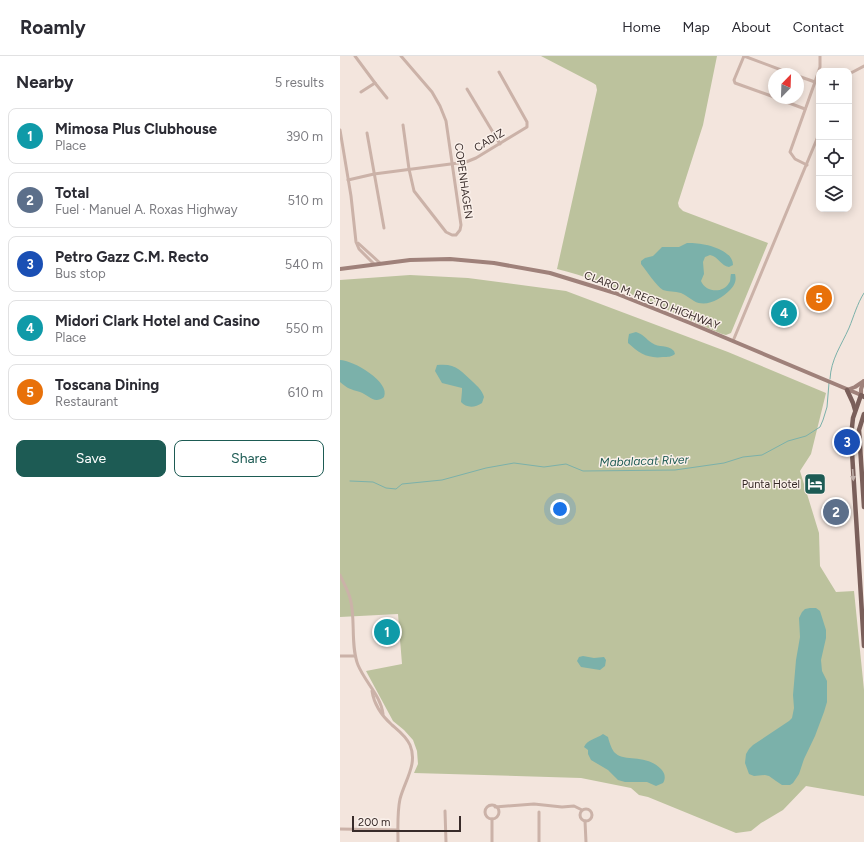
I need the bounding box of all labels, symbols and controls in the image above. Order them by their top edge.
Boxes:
text: Roamly [20,16,86,39]
text: Home [622,19,661,36]
text: Map [683,19,710,36]
text: About [732,19,771,36]
text: Contact [793,19,844,36]
north arrow [768,68,804,104]
map controls [816,68,852,212]
button: + [816,68,852,104]
text: Nearby [16,72,74,92]
text: 5 results [275,75,324,90]
button: − [816,104,852,140]
text: Mimosa Plus Clubhouse [55,120,217,138]
street label: CADIZ [472,126,507,154]
text: 1 [27,129,33,144]
text: 390 m [286,129,323,144]
text: Place [55,138,86,153]
button: locate [816,140,852,176]
street label: COPENHAGEN [452,142,475,220]
button: layers [816,176,852,212]
text: Total [55,184,89,202]
text: 2 [26,193,34,208]
text: 510 m [288,193,323,208]
text: Fuel · Manuel A. Roxas Highway [55,202,238,217]
text: Petro Gazz C.M. Recto [55,248,209,266]
text: 3 [26,257,34,272]
text: 540 m [285,257,323,272]
text: Bus stop [55,266,106,281]
street label: CLARO M. RECTO HIGHWAY [582,269,722,333]
pin: 5 [806,283,832,313]
pin: 4 [771,298,797,328]
text: Midori Clark Hotel and Casino [55,312,260,330]
text: 4 [26,321,34,336]
text: 550 m [285,321,323,336]
text: Place [55,330,86,345]
text: Toscana Dining [55,376,159,394]
text: 5 [26,385,34,400]
text: 610 m [288,385,323,400]
text: Restaurant [55,394,118,409]
pin: 3 [834,427,860,457]
button: Save [16,440,166,477]
button: Share [174,440,324,477]
water label: Mabalacat River [599,452,690,470]
one-way arrow [850,469,857,481]
hotel icon: Punta Hotel [802,471,828,497]
place label: Punta Hotel [742,478,800,491]
pin: 2 [823,497,849,527]
your location [550,499,570,519]
pin: 1 [374,617,400,647]
scale bar [352,814,461,833]
text: 200 m [358,816,390,829]

